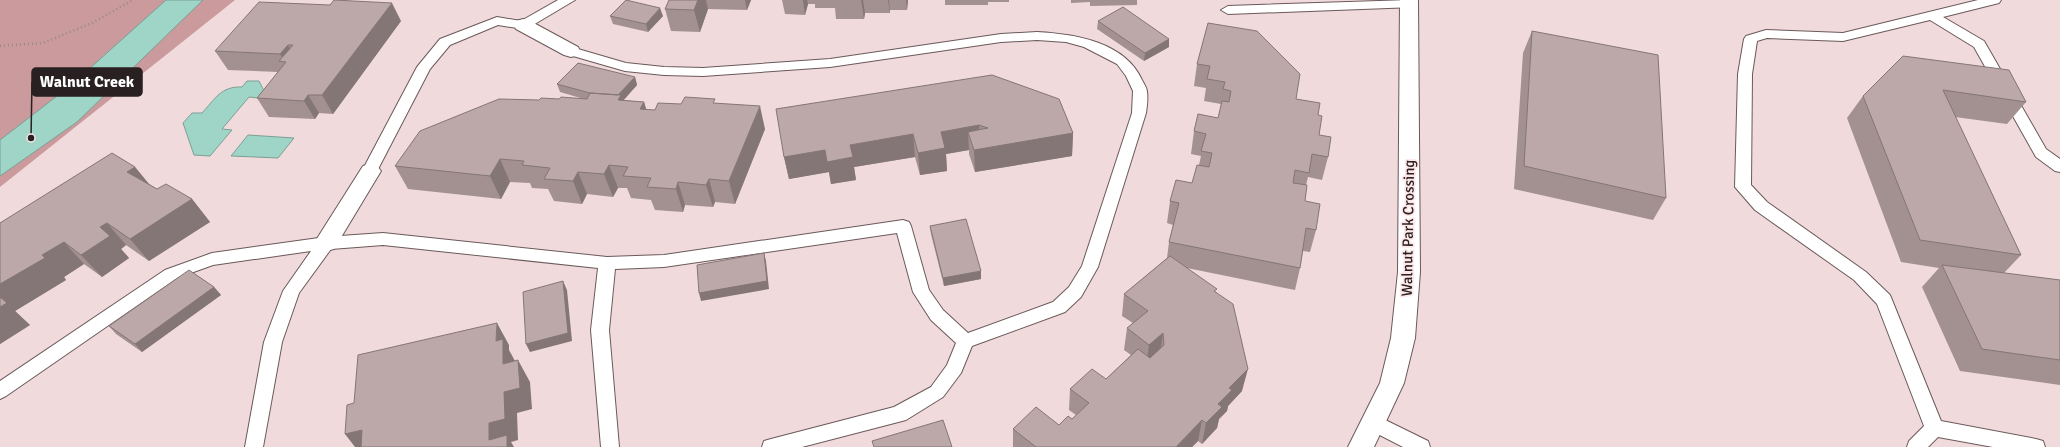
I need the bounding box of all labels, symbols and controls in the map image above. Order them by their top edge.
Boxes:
callout: Walnut Creek [32,68,142,96]
text: Walnut Creek [40,72,135,92]
street label: Walnut Park Crossing [1398,159,1418,297]

